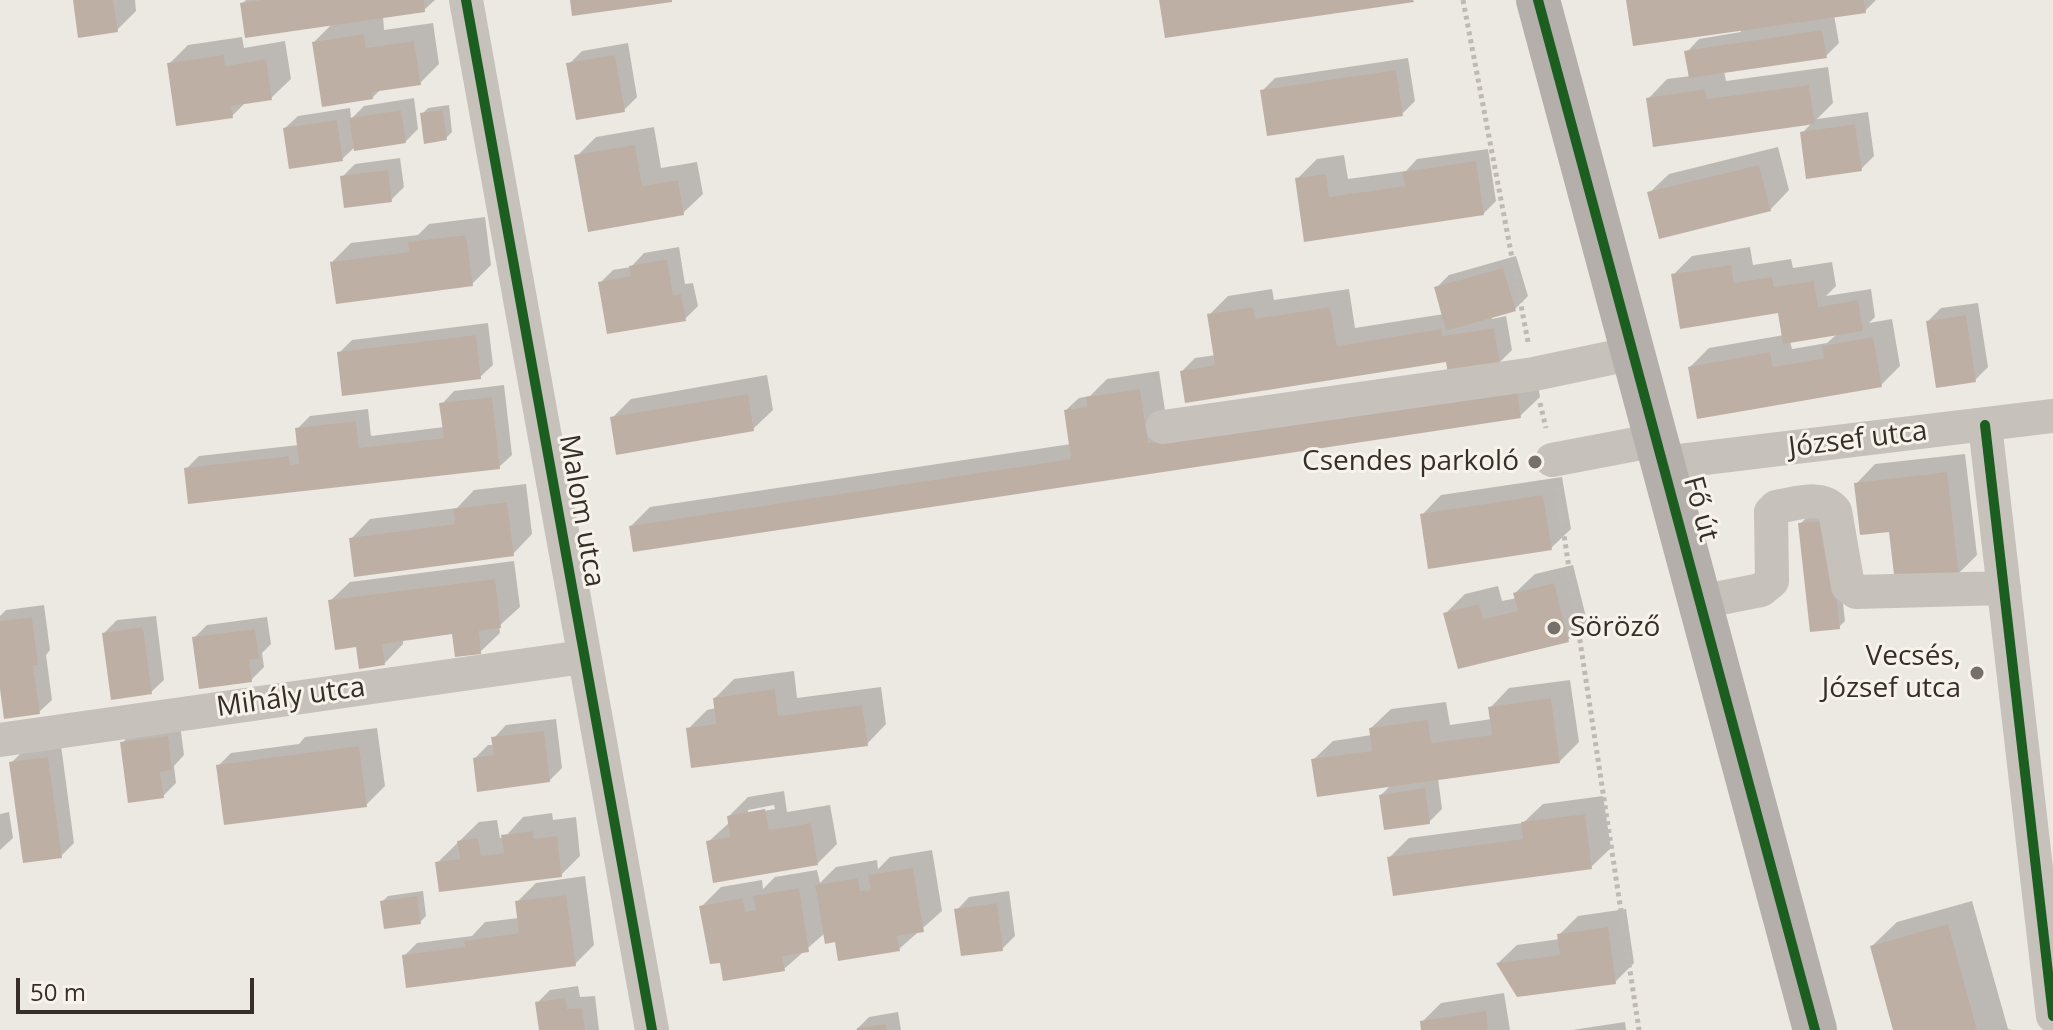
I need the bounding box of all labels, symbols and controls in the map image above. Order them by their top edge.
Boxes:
street label: József utca [1787,415,1929,465]
street label: Malom utca [551,432,611,590]
place label: Csendes parkoló [1302,445,1519,479]
marker: Csendes parkoló [1526,453,1544,471]
street label: Fő út [1675,473,1725,545]
place label: Söröző [1570,611,1660,645]
marker: Söröző [1545,619,1563,637]
place label: Vecsés, József utca [1822,640,1961,706]
marker: Vecsés, József utca [1968,664,1986,682]
street label: Mihály utca [215,671,367,725]
scale bar [20,962,258,1012]
text: 50 m [30,975,86,1008]

